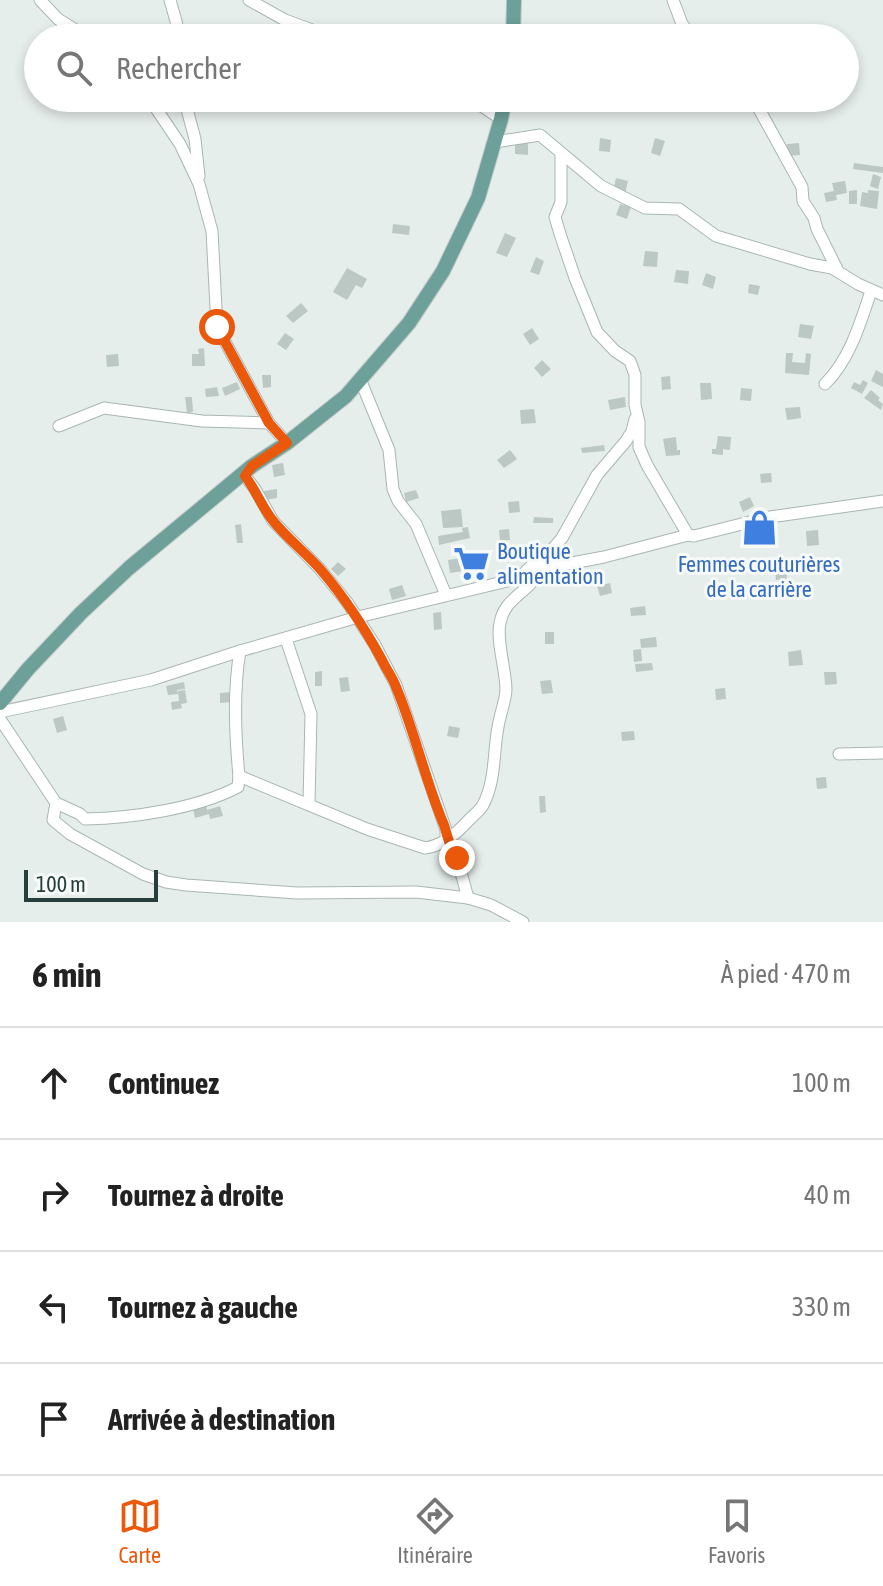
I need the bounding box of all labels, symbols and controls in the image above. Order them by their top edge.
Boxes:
search box [24,24,859,112]
icon: search [52,46,96,90]
text: Rechercher [116,51,241,85]
route start [199,309,235,345]
shop icon: Femmes couturières de la carrière [740,509,778,547]
place label: Boutique alimentation [497,538,604,589]
supermarket icon: Boutique alimentation [452,545,490,583]
place label: Femmes couturières de la carrière [678,551,841,602]
route end [439,840,475,876]
scale bar [24,866,158,902]
text: 100 m [36,871,86,897]
text: 6 min [32,955,101,994]
text: À pied · 470 m [721,959,851,989]
icon: ahead [32,1061,76,1105]
text: Continuez [108,1066,219,1100]
text: 100 m [792,1068,851,1098]
icon: right [32,1173,76,1217]
text: Tournez à droite [108,1178,284,1212]
text: 40 m [804,1180,851,1210]
icon: left [32,1285,76,1329]
text: Tournez à gauche [108,1290,298,1324]
text: 330 m [792,1292,851,1322]
icon: arrive [32,1397,76,1441]
text: Arrivée à destination [108,1402,335,1436]
tab: Carte [118,1494,162,1568]
tab: Itinéraire [397,1494,473,1568]
tab: Favoris [708,1494,765,1568]

